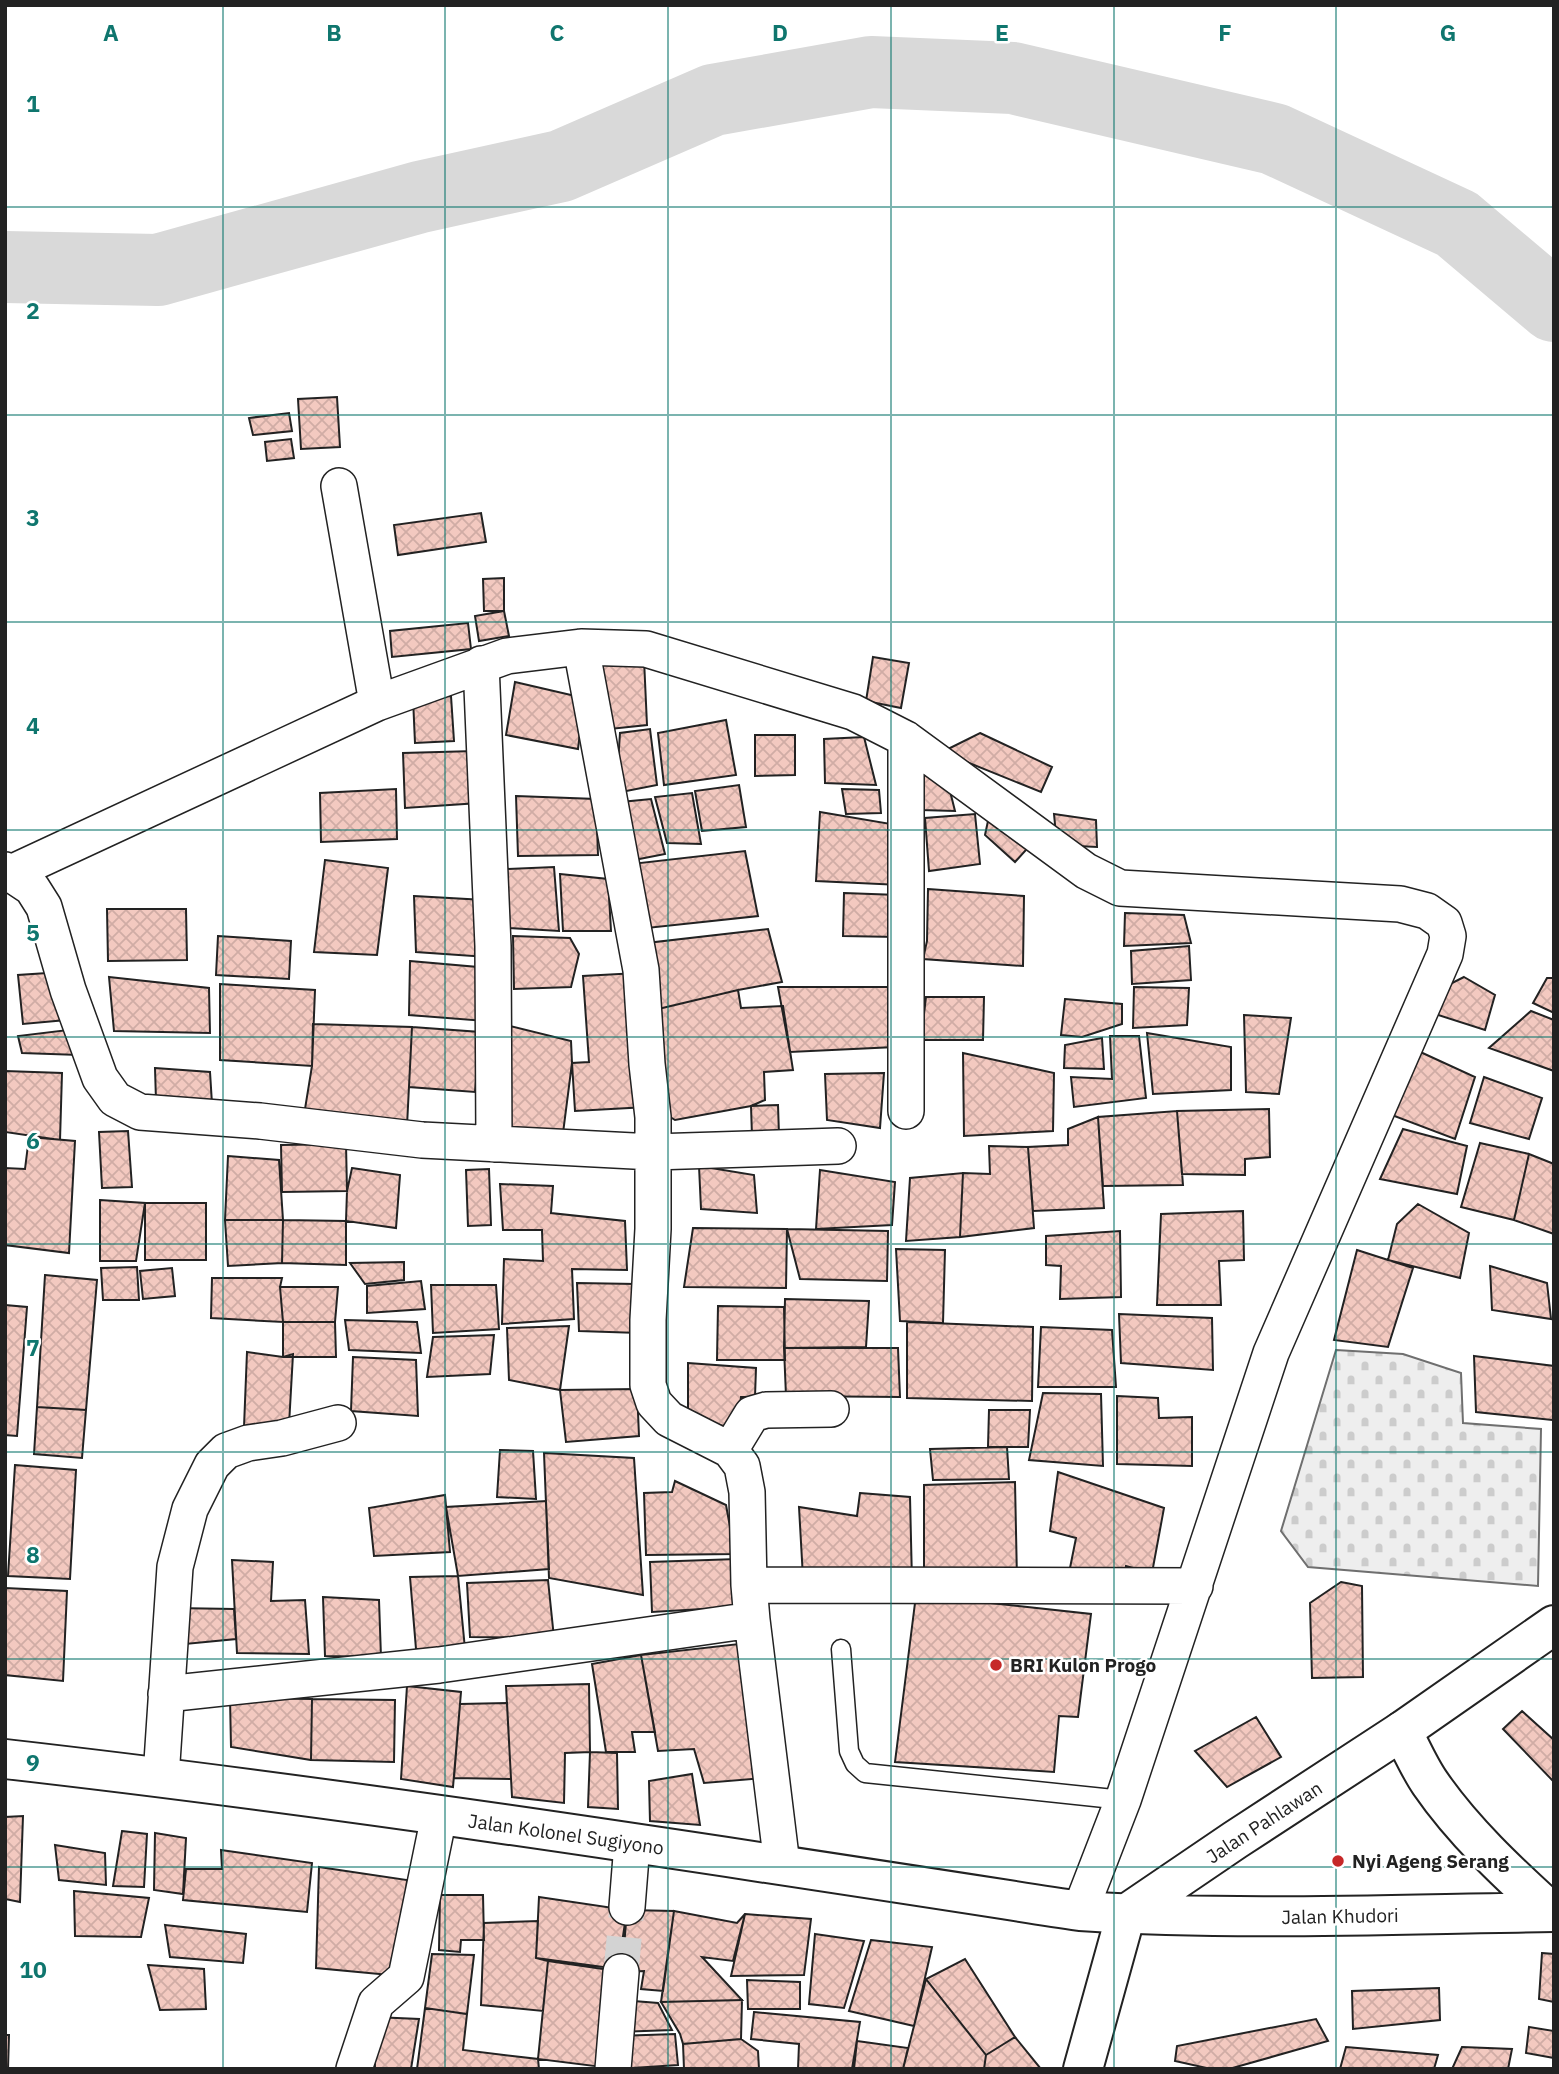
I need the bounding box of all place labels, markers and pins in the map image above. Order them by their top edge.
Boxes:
place label: BRI Kulon Progo [1010,1653,1157,1677]
marker: BRI Kulon Progo [988,1657,1004,1673]
place label: Nyi Ageng Serang [1352,1849,1509,1873]
marker: Nyi Ageng Serang [1330,1853,1346,1869]

